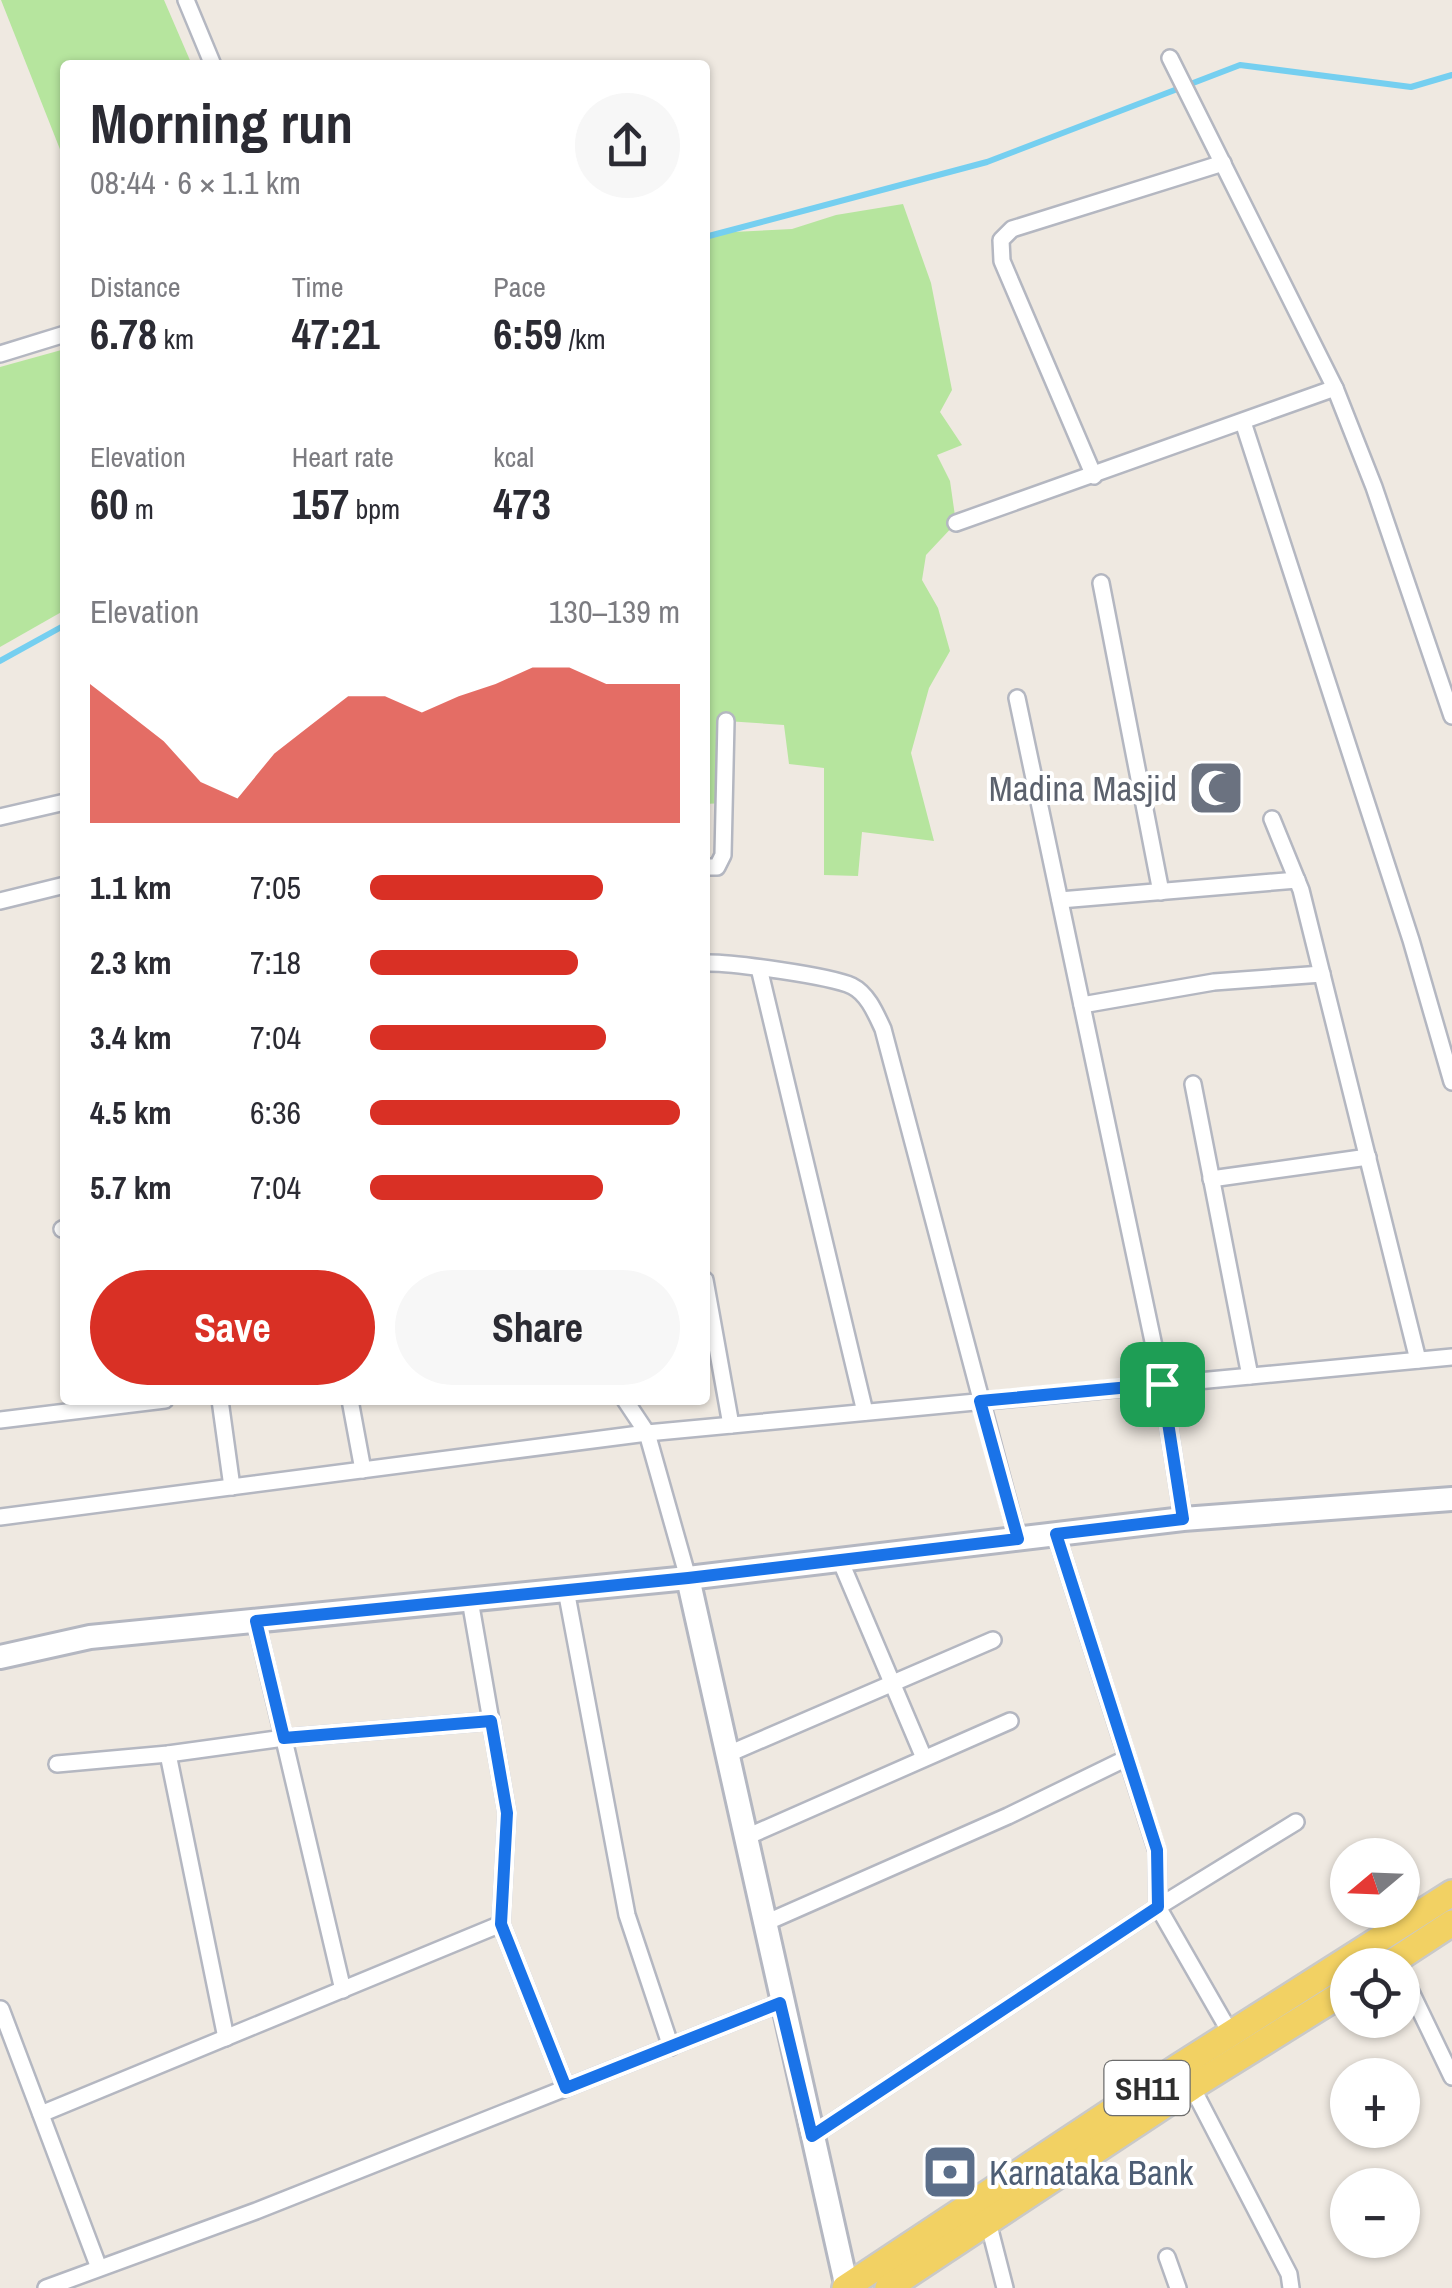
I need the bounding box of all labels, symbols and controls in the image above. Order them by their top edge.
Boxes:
text: Morning run [90,86,353,160]
button: share [575,93,680,198]
text: 08:44 · 6 × 1.1 km [90,161,301,204]
text: Distance [90,268,181,306]
text: Time [292,268,343,306]
text: Pace [493,268,546,306]
text: 6.78 [90,306,157,362]
text: 47:21 [292,306,380,362]
text: 6:59 [493,306,562,362]
text: km [157,320,194,358]
text: /km [562,320,606,358]
text: Elevation [90,438,186,476]
text: Heart rate [292,438,394,476]
text: kcal [493,438,534,476]
text: 60 [90,476,128,532]
text: 157 [292,476,349,532]
text: 473 [493,476,551,532]
text: m [128,490,154,528]
text: bpm [349,490,400,528]
text: Elevation [90,590,199,633]
text: 130–139 m [549,590,680,633]
mosque icon: Madina Masjid [1186,758,1246,818]
place label: Madina Masjid [989,765,1177,812]
text: 1.1 km [90,866,172,909]
text: 7:05 [250,866,301,909]
text: 2.3 km [90,941,172,984]
text: 7:18 [250,941,301,984]
text: 3.4 km [90,1016,172,1059]
text: 7:04 [250,1016,301,1059]
text: 4.5 km [90,1091,172,1134]
text: 6:36 [250,1091,301,1134]
text: 5.7 km [90,1166,172,1209]
text: 7:04 [250,1166,301,1209]
button: Save [90,1270,375,1385]
button: Share [395,1270,680,1385]
pin [1120,1342,1205,1427]
icon: arrive [1135,1357,1190,1412]
north arrow [1330,1838,1420,1928]
map controls [1330,1838,1420,2258]
button: locate [1330,1948,1420,2038]
button: + [1330,2058,1420,2148]
road number: SH11 [1104,2061,1190,2115]
bank icon: Karnataka Bank [920,2142,980,2202]
place label: Karnataka Bank [989,2149,1194,2196]
button: − [1330,2168,1420,2258]

